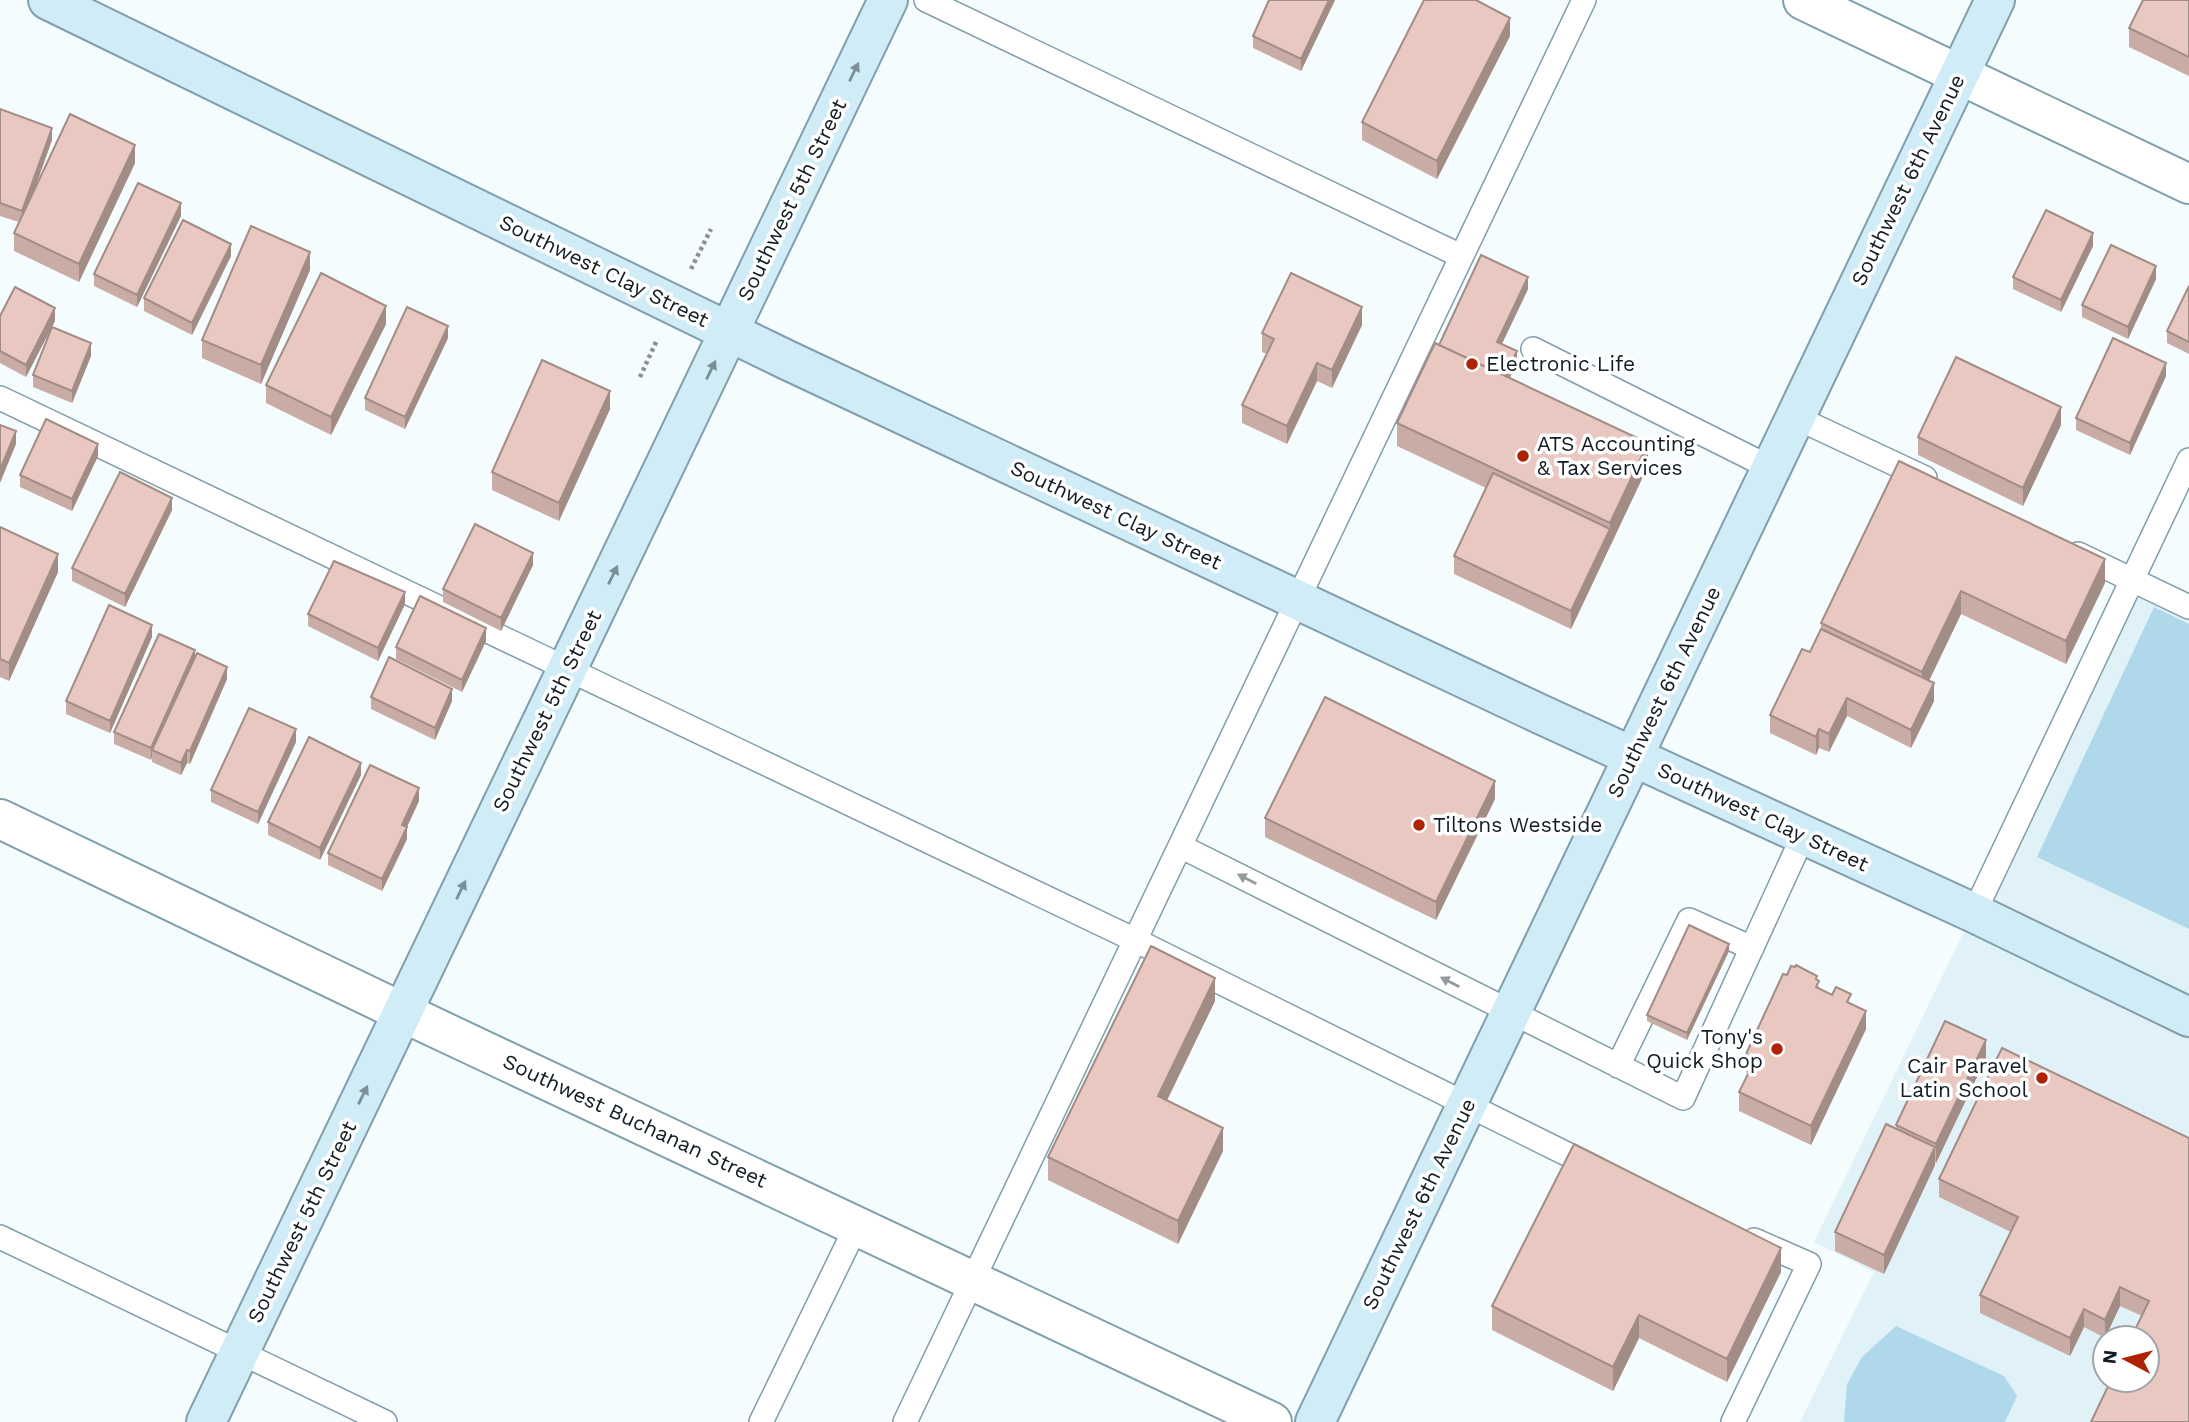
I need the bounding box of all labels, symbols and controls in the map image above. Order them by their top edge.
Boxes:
one-way arrow [848,61,859,82]
street label: Southwest 6th Avenue [1845,70,1970,290]
street label: Southwest 5th Street [732,95,851,305]
street label: Southwest Clay Street [495,209,713,332]
place label: Electronic Life [1486,351,1635,376]
marker: Electronic Life [1464,356,1480,372]
one-way arrow [705,360,717,380]
place label: ATS Accounting & Tax Services [1537,431,1696,480]
marker: ATS Accounting & Tax Services [1515,448,1531,464]
street label: Southwest Clay Street [1007,455,1226,575]
one-way arrow [607,565,618,585]
street label: Southwest 6th Avenue [1601,582,1726,802]
street label: Southwest 5th Street [487,606,606,816]
street label: Southwest Clay Street [1654,757,1873,877]
place label: Tiltons Westside [1433,812,1602,837]
marker: Tiltons Westside [1411,817,1427,833]
one-way arrow [1237,874,1257,885]
one-way arrow [455,880,467,900]
one-way arrow [1440,976,1460,987]
place label: Tony's Quick Shop [1646,1024,1763,1073]
marker: Tony's Quick Shop [1769,1041,1785,1057]
street label: Southwest Buchanan Street [499,1048,771,1193]
place label: Cair Paravel Latin School [1900,1053,2029,1102]
marker: Cair Paravel Latin School [2034,1070,2050,1086]
one-way arrow [357,1085,368,1105]
street label: Southwest 6th Avenue [1356,1094,1481,1314]
street label: Southwest 5th Street [242,1117,361,1327]
north arrow [2091,1324,2161,1394]
text: N [2097,1349,2122,1365]

